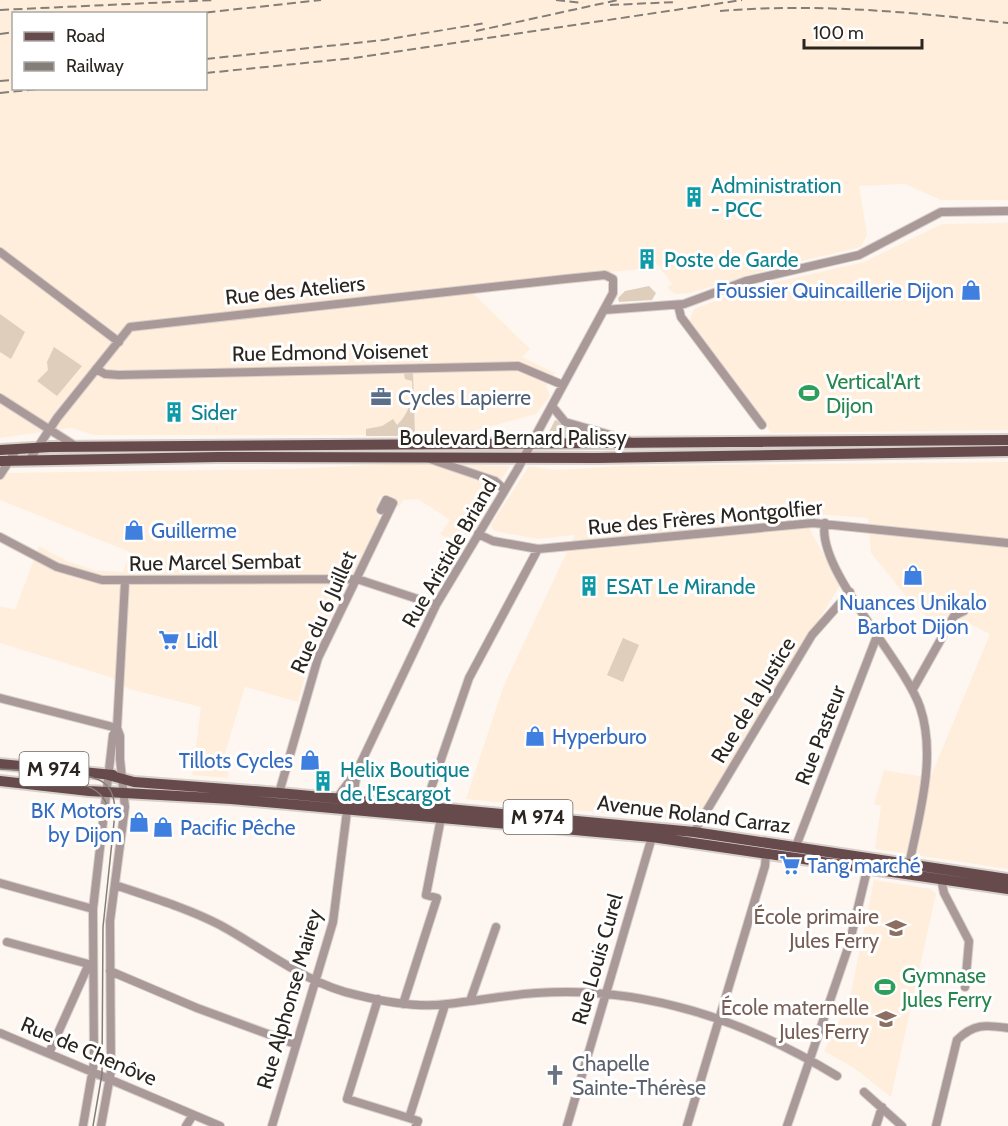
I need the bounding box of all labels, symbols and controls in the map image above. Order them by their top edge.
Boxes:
legend [12,12,207,90]
scale bar [804,12,922,50]
text: 100 m [813,22,864,44]
text: Road [66,25,105,47]
text: Railway [66,55,124,77]
place label: Administration - PCC [711,173,841,222]
building icon: Administration - PCC [682,185,706,209]
building icon: Poste de Garde [635,247,659,271]
place label: Poste de Garde [664,247,799,272]
street label: Rue des Ateliers [224,270,366,310]
place label: Foussier Quincaillerie Dijon [716,278,954,304]
shop icon: Foussier Quincaillerie Dijon [959,278,983,302]
street label: Rue Edmond Voisenet [232,338,428,366]
place label: Vertical'Art Dijon [826,369,920,419]
sports icon: Vertical'Art Dijon [797,381,821,405]
office icon: Cycles Lapierre [369,385,393,409]
place label: Cycles Lapierre [398,385,531,410]
building icon: Sider [162,400,186,424]
place label: Sider [191,400,237,425]
street label: Boulevard Bernard Palissy [399,425,627,450]
street label: Rue Aristide Briand [396,474,502,632]
street label: Rue des Frères Montgolfier [587,494,824,540]
shop icon: Guillerme [122,518,146,542]
place label: Guillerme [151,518,237,543]
street label: Rue du 6 Juillet [285,547,361,677]
street label: Rue Marcel Sembat [129,548,301,576]
shop icon: Nuances Unikalo Barbot Dijon [901,563,925,587]
building icon: ESAT Le Mirande [577,574,601,598]
place label: ESAT Le Mirande [606,574,756,599]
place label: Nuances Unikalo Barbot Dijon [839,590,987,640]
supermarket icon: Lidl [157,628,181,652]
place label: Lidl [186,628,218,653]
street label: Rue de la Justice [706,632,800,767]
street label: Rue Pasteur [790,681,851,788]
shop icon: Hyperburo [523,724,547,748]
place label: Hyperburo [552,724,647,749]
place label: Tillots Cycles [179,748,293,773]
shop icon: Tillots Cycles [298,748,322,772]
road number: M 974 [20,752,88,786]
place label: Helix Boutique de l'Escargot [340,757,470,806]
building icon: Helix Boutique de l'Escargot [311,769,335,793]
street label: Avenue Roland Carraz [596,790,792,838]
place label: BK Motors by Dijon [31,798,122,848]
road number: M 974 [504,800,572,834]
shop icon: BK Motors by Dijon [127,810,151,834]
shop icon: Pacific Pêche [151,815,175,839]
place label: Pacific Pêche [180,815,296,840]
supermarket icon: Tang marché [778,853,802,877]
place label: Tang marché [807,853,921,878]
street label: Rue Louis Curel [566,890,628,1027]
place label: École primaire Jules Ferry [754,904,879,953]
street label: Rue Alphonse Mairey [251,906,327,1092]
school or university icon: École primaire Jules Ferry [884,916,908,940]
place label: Gymnase Jules Ferry [901,963,992,1012]
sports icon: Gymnase Jules Ferry [873,975,897,999]
place label: École maternelle Jules Ferry [721,995,869,1044]
school or university icon: École maternelle Jules Ferry [874,1007,898,1031]
street label: Rue de Chenôve [17,1011,161,1091]
place label: Chapelle Sainte-Thérèse [572,1051,706,1100]
church icon: Chapelle Sainte-Thérèse [543,1063,567,1087]

